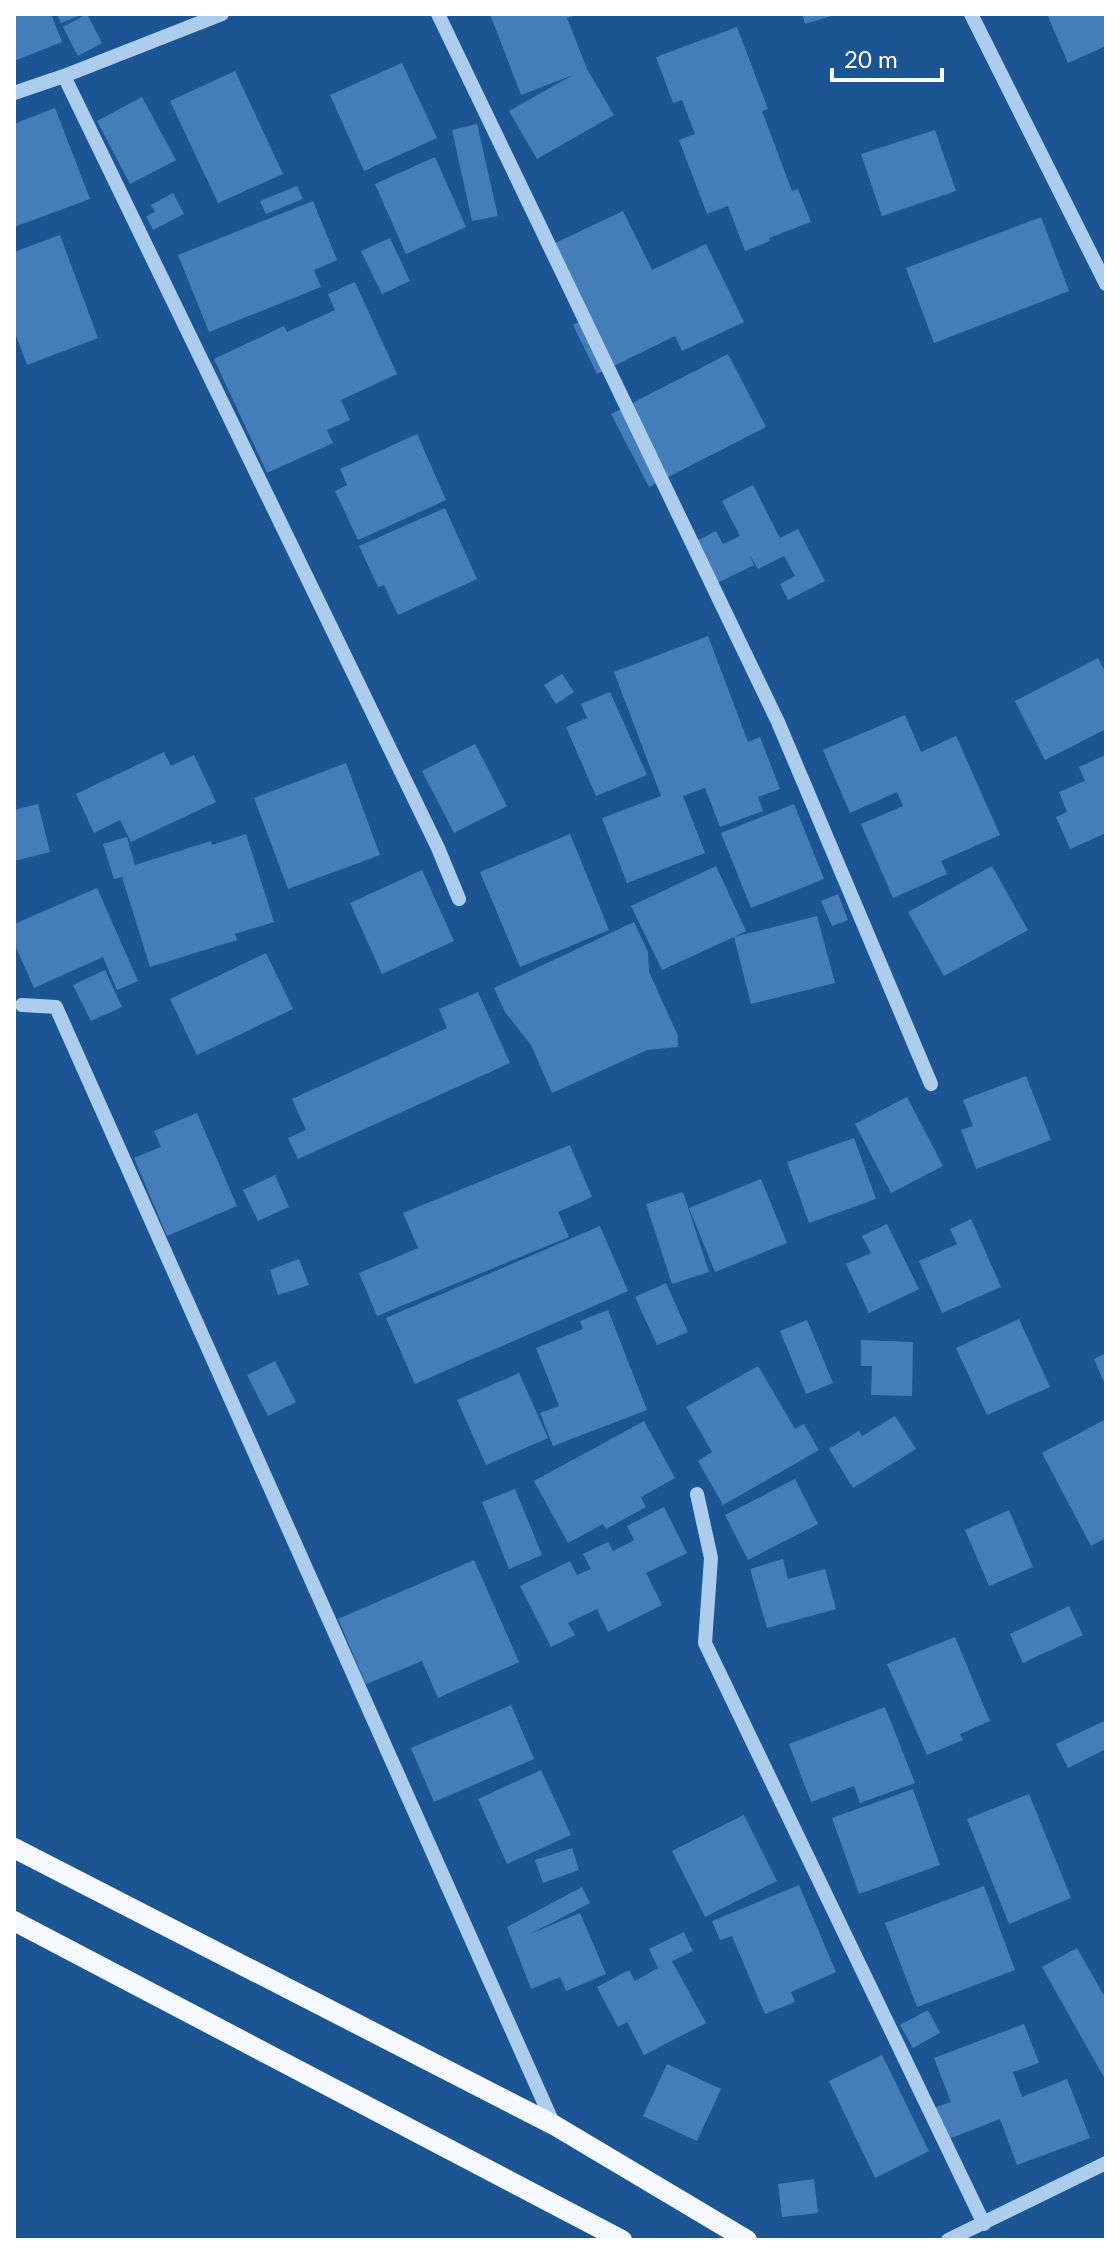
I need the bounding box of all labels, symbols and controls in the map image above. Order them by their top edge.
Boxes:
scale bar [832,32,942,82]
text: 20 m [844,44,898,73]

